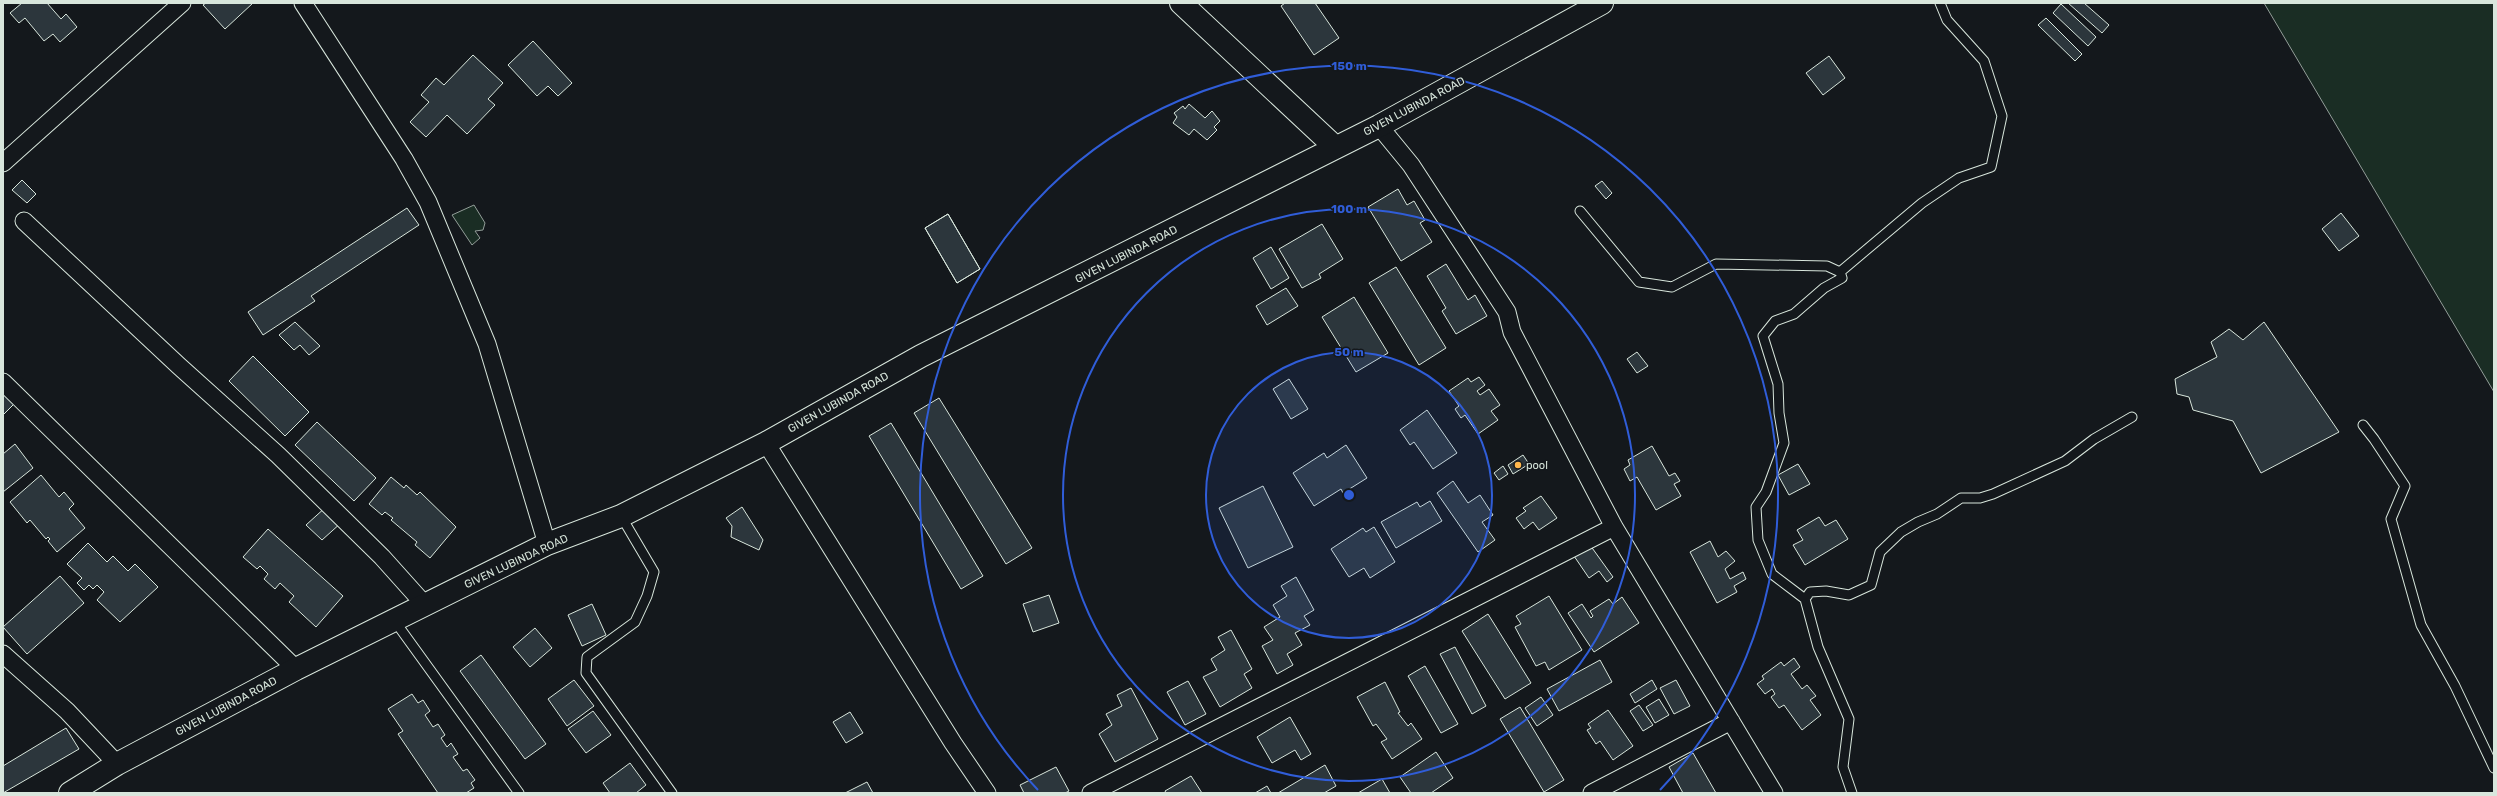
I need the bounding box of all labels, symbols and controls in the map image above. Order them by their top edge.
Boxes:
text: 150 m [1331,59,1367,73]
street label: GIVEN LUBINDA ROAD [1361,74,1467,139]
text: 100 m [1331,202,1367,216]
street label: GIVEN LUBINDA ROAD [1073,223,1180,286]
text: 50 m [1334,345,1364,359]
street label: GIVEN LUBINDA ROAD [786,369,891,436]
place label: pool [1526,459,1548,472]
marker: pool [1513,460,1523,470]
centre of rings [1342,488,1356,502]
street label: GIVEN LUBINDA ROAD [462,532,570,591]
street label: GIVEN LUBINDA ROAD [173,674,279,739]

